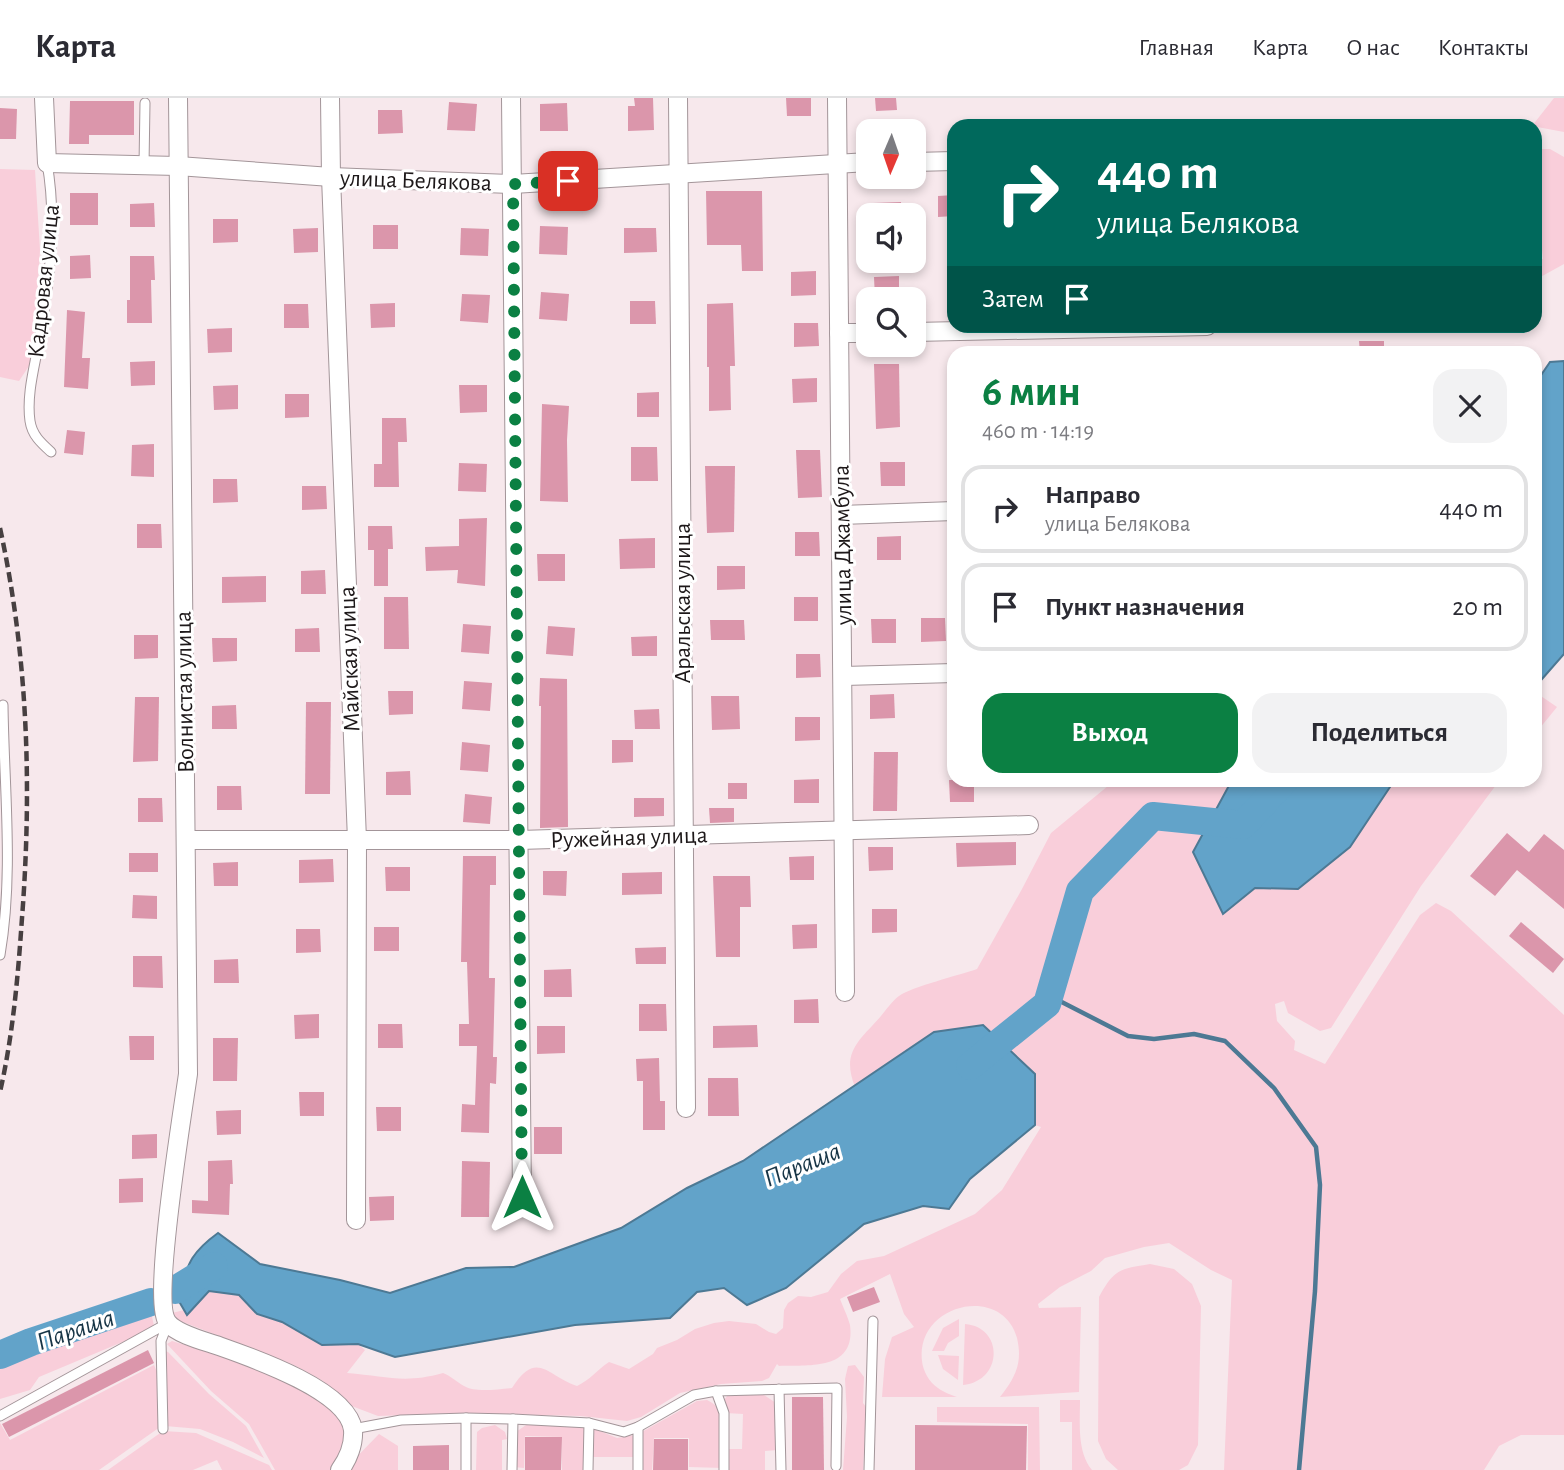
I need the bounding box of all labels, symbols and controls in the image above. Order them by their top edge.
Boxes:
text: Карта [35,31,116,64]
text: Главная [1139,36,1214,60]
text: Карта [1252,36,1308,60]
text: О нас [1346,36,1400,60]
text: Контакты [1438,36,1529,60]
north arrow [856,119,926,189]
map controls [856,119,926,357]
icon: right [982,147,1073,238]
text: 440 m [1097,149,1219,198]
pin [538,151,598,211]
icon: arrive [549,162,587,200]
street label: улица Белякова [339,166,492,196]
street label: Кадровая улица [24,203,64,359]
button: sound [856,203,926,273]
text: улица Белякова [1097,207,1300,239]
icon: arrive [1058,280,1096,318]
text: Затем [982,286,1044,312]
button: search [856,287,926,357]
button: close [1433,369,1507,443]
text: 6 мин [982,371,1081,413]
text: 460 m · 14:19 [982,420,1094,443]
street label: улица Джамбула [830,465,856,626]
text: Направо [1045,482,1140,508]
icon: right [986,490,1024,528]
text: 440 m [1439,496,1503,522]
text: улица Белякова [1045,513,1191,536]
street label: Аральская улица [671,522,695,684]
street label: Майская улица [335,586,365,732]
icon: arrive [986,588,1024,626]
text: Пункт назначения [1045,594,1245,620]
text: 20 m [1452,594,1503,620]
street label: Волнистая улица [172,611,198,773]
button: Выход [982,693,1238,773]
button: Поделиться [1252,693,1507,773]
street label: Ружейная улица [550,823,708,853]
water label: Параша [760,1138,844,1192]
position arrow [485,1160,559,1234]
water label: Параша [33,1305,117,1355]

